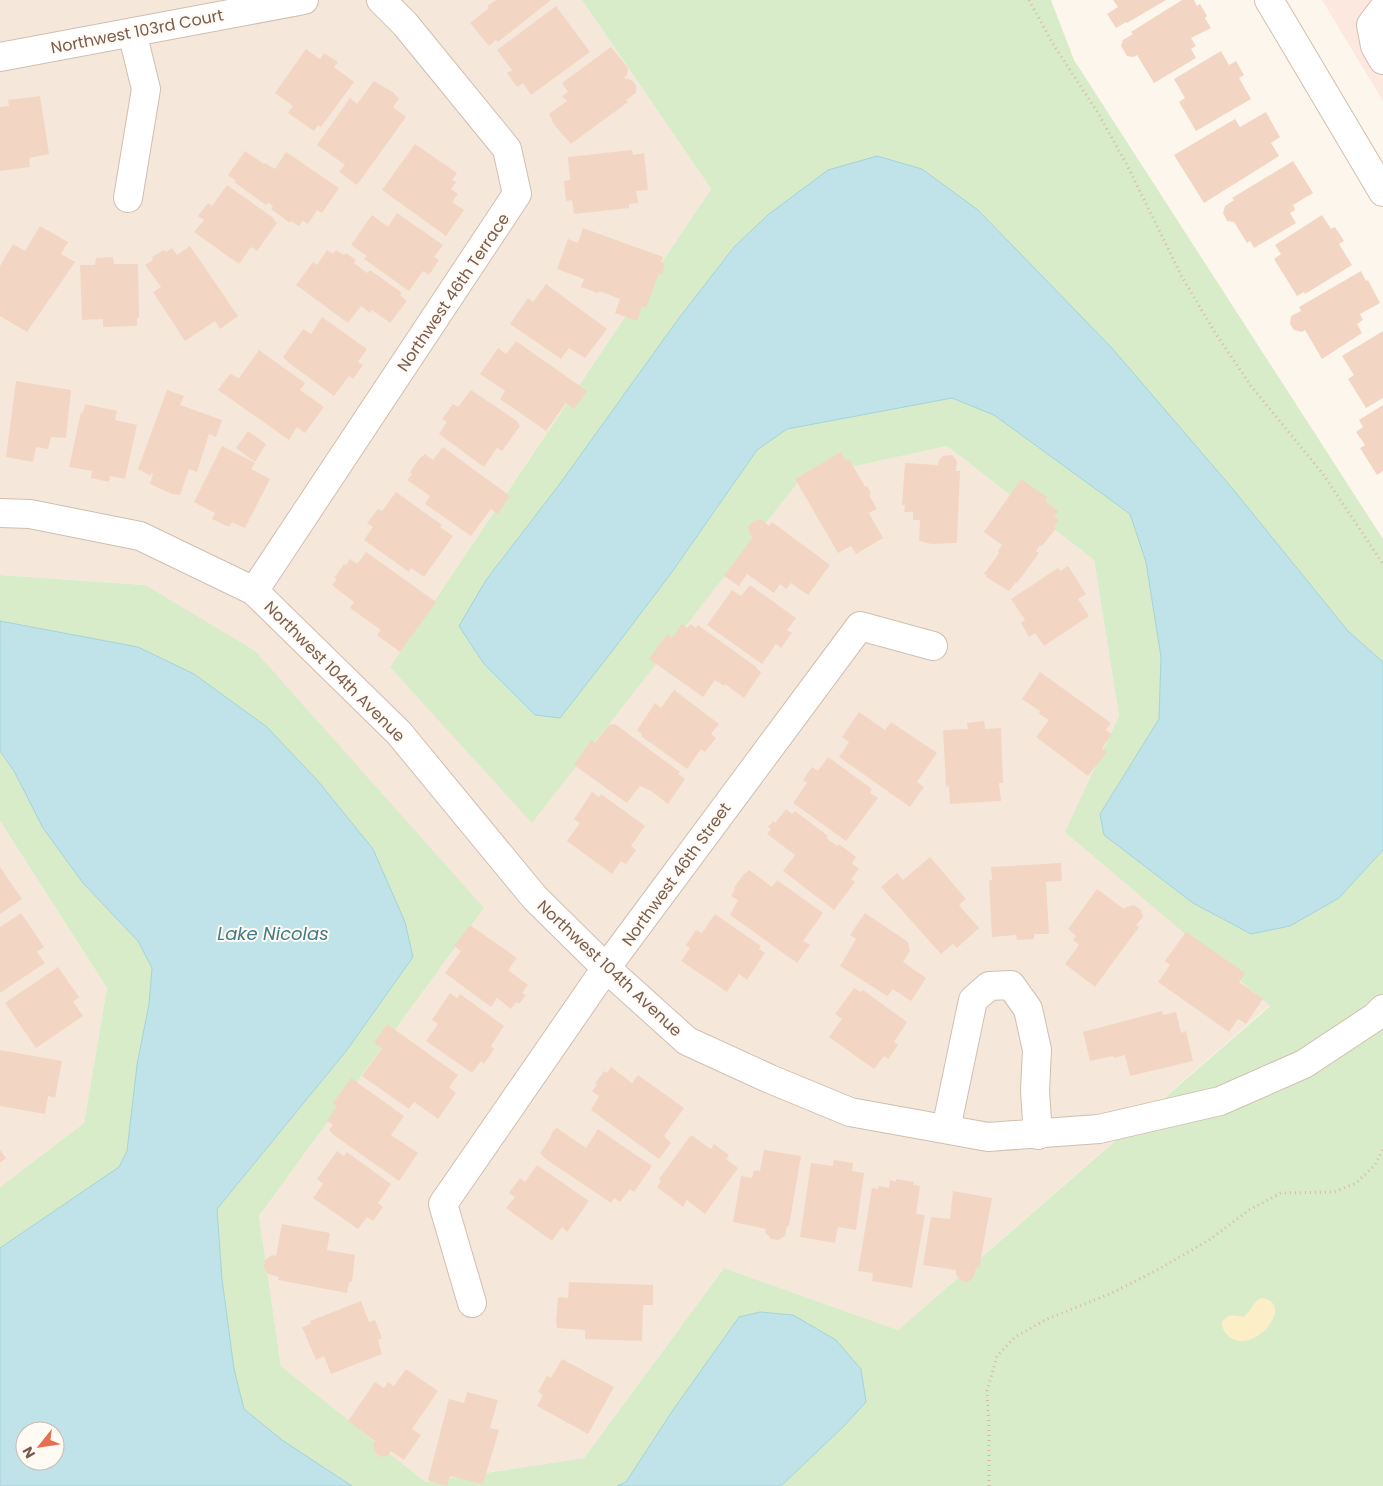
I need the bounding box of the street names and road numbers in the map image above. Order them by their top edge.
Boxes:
street label: Northwest 103rd Court [49,3,225,60]
street label: Northwest 46th Terrace [392,208,515,376]
street label: Northwest 104th Avenue [259,596,410,747]
street label: Northwest 46th Street [616,798,736,951]
street label: Northwest 104th Avenue [532,895,687,1042]

